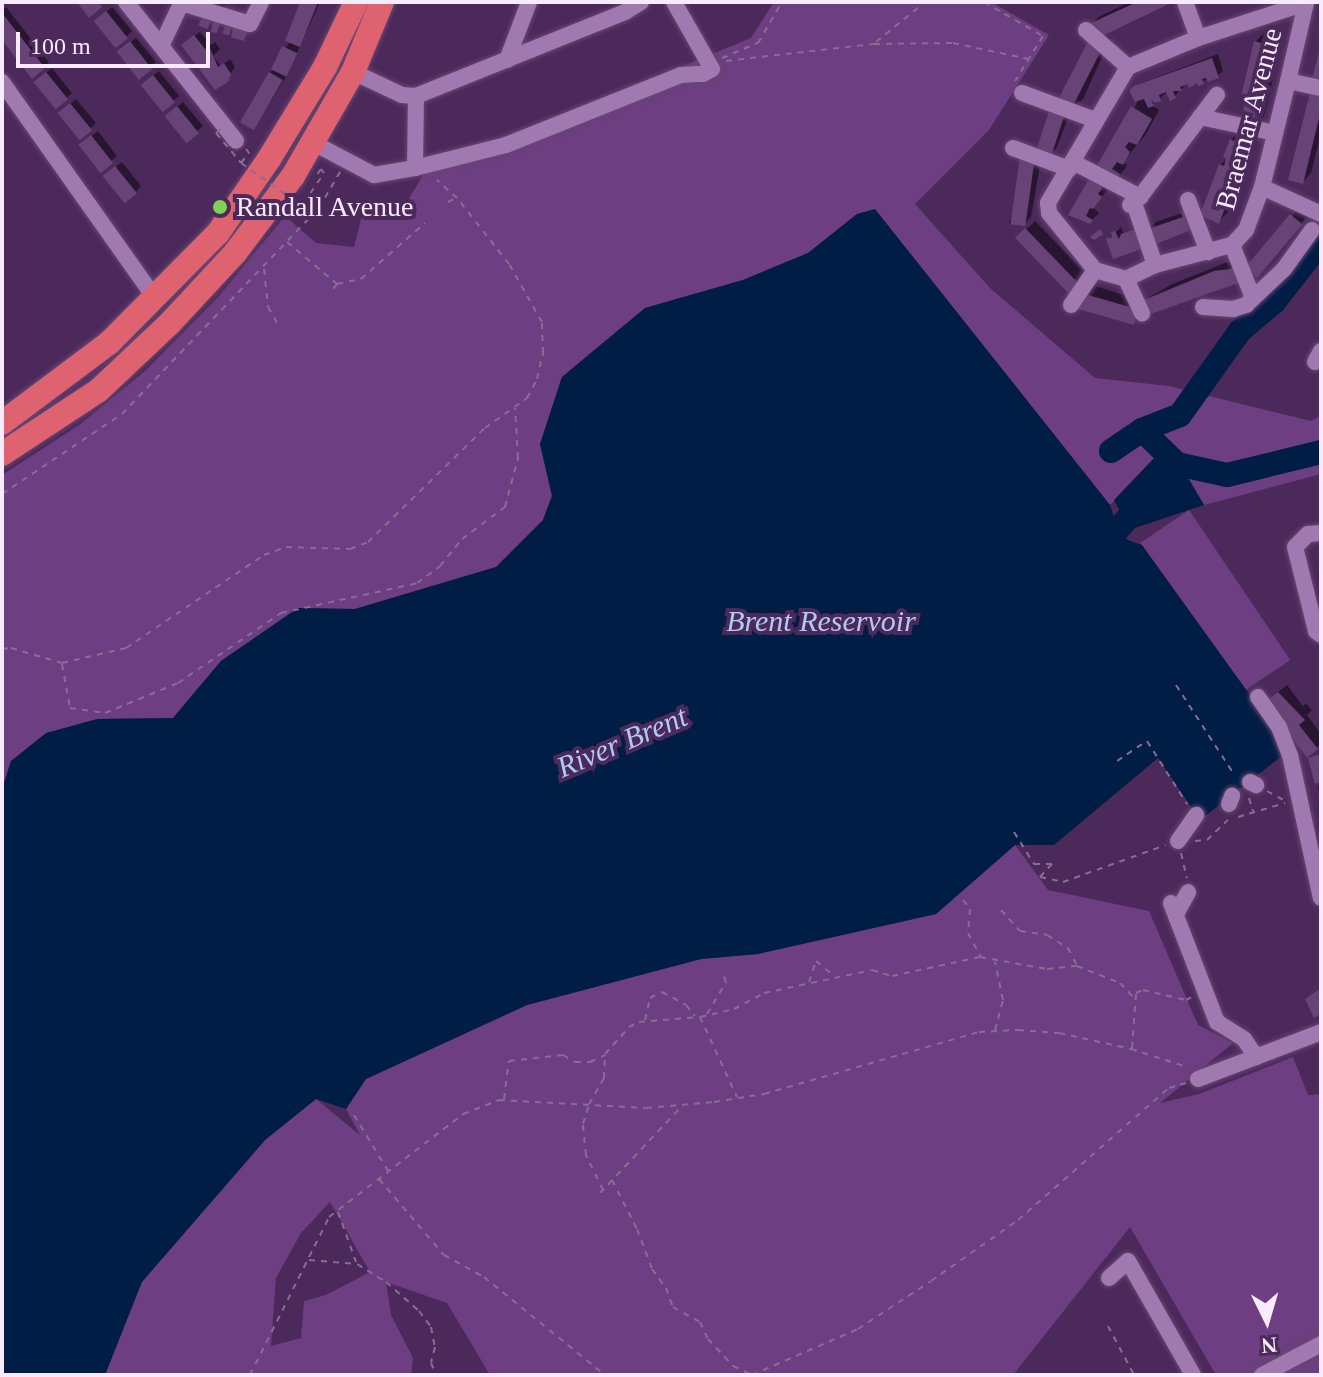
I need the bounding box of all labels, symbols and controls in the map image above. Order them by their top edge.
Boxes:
scale bar [20,16,214,66]
street label: Braemar Avenue [1208,24,1290,214]
text: 100 m [30,33,91,59]
place label: Randall Avenue [236,190,415,224]
marker: Randall Avenue [211,198,229,216]
water label: Brent Reservoir [726,603,916,639]
water label: River Brent [551,698,693,786]
north arrow [1227,1281,1307,1361]
text: N [1260,1332,1278,1359]

